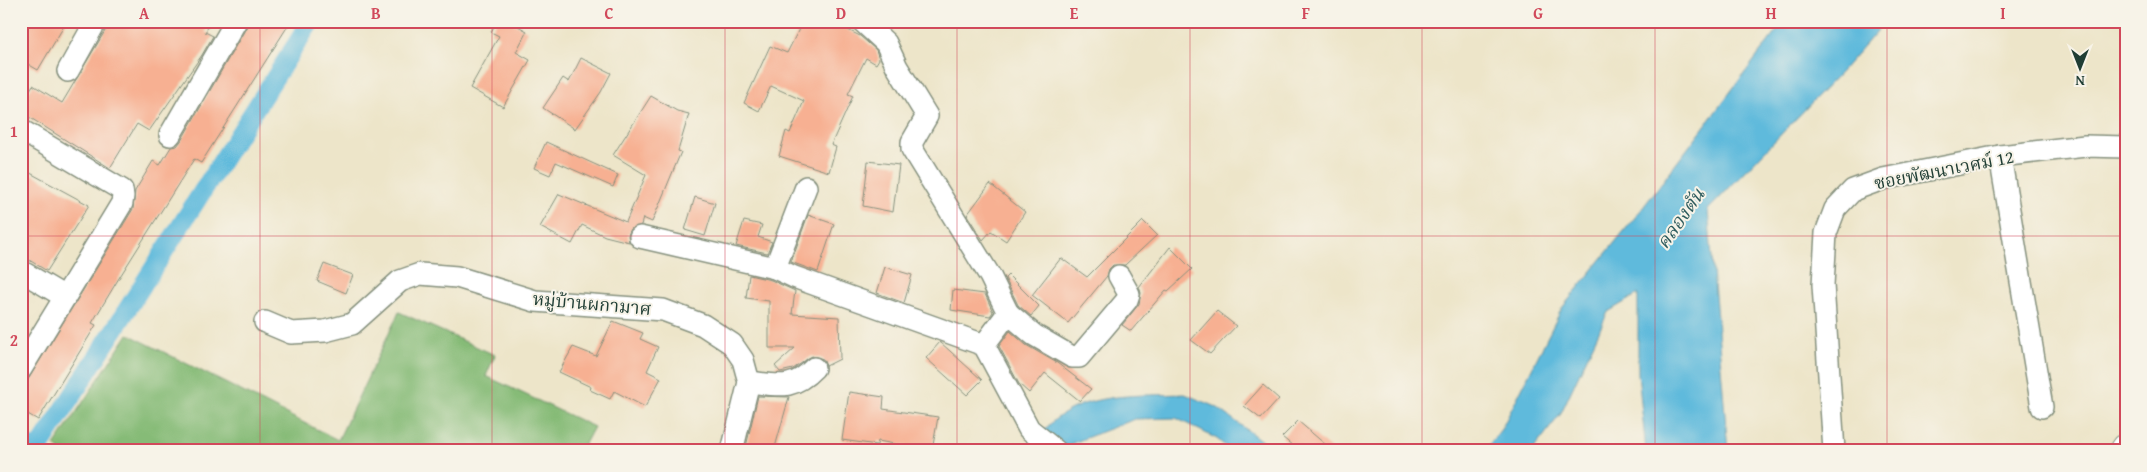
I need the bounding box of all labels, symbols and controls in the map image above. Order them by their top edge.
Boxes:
text: A [139,1,150,25]
text: B [371,1,381,25]
text: C [604,1,614,25]
text: D [836,1,846,25]
text: E [1070,1,1079,25]
text: F [1302,1,1310,25]
text: G [1533,1,1543,25]
text: H [1765,1,1777,25]
text: I [2000,1,2006,25]
north arrow [2054,42,2104,92]
text: N [2075,71,2085,91]
text: 1 [10,119,18,143]
street label: ซอยพัฒนาเวศม์ 12 [1872,143,2016,196]
water label: คลองตัน [1649,181,1711,254]
street label: หมู่บ้านผกามาศ [532,285,653,322]
text: 2 [10,328,18,352]

